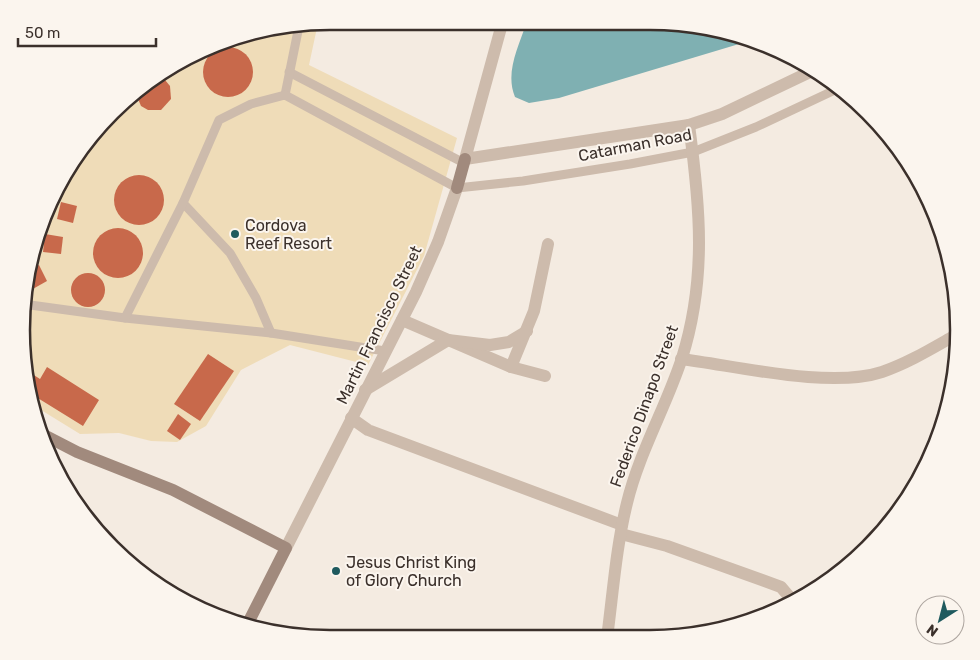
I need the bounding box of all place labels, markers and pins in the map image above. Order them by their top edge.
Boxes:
place label: Cordova Reef Resort [245,216,332,253]
marker: Cordova Reef Resort [229,228,241,240]
place label: Jesus Christ King of Glory Church [346,553,476,590]
marker: Jesus Christ King of Glory Church [330,565,342,577]

